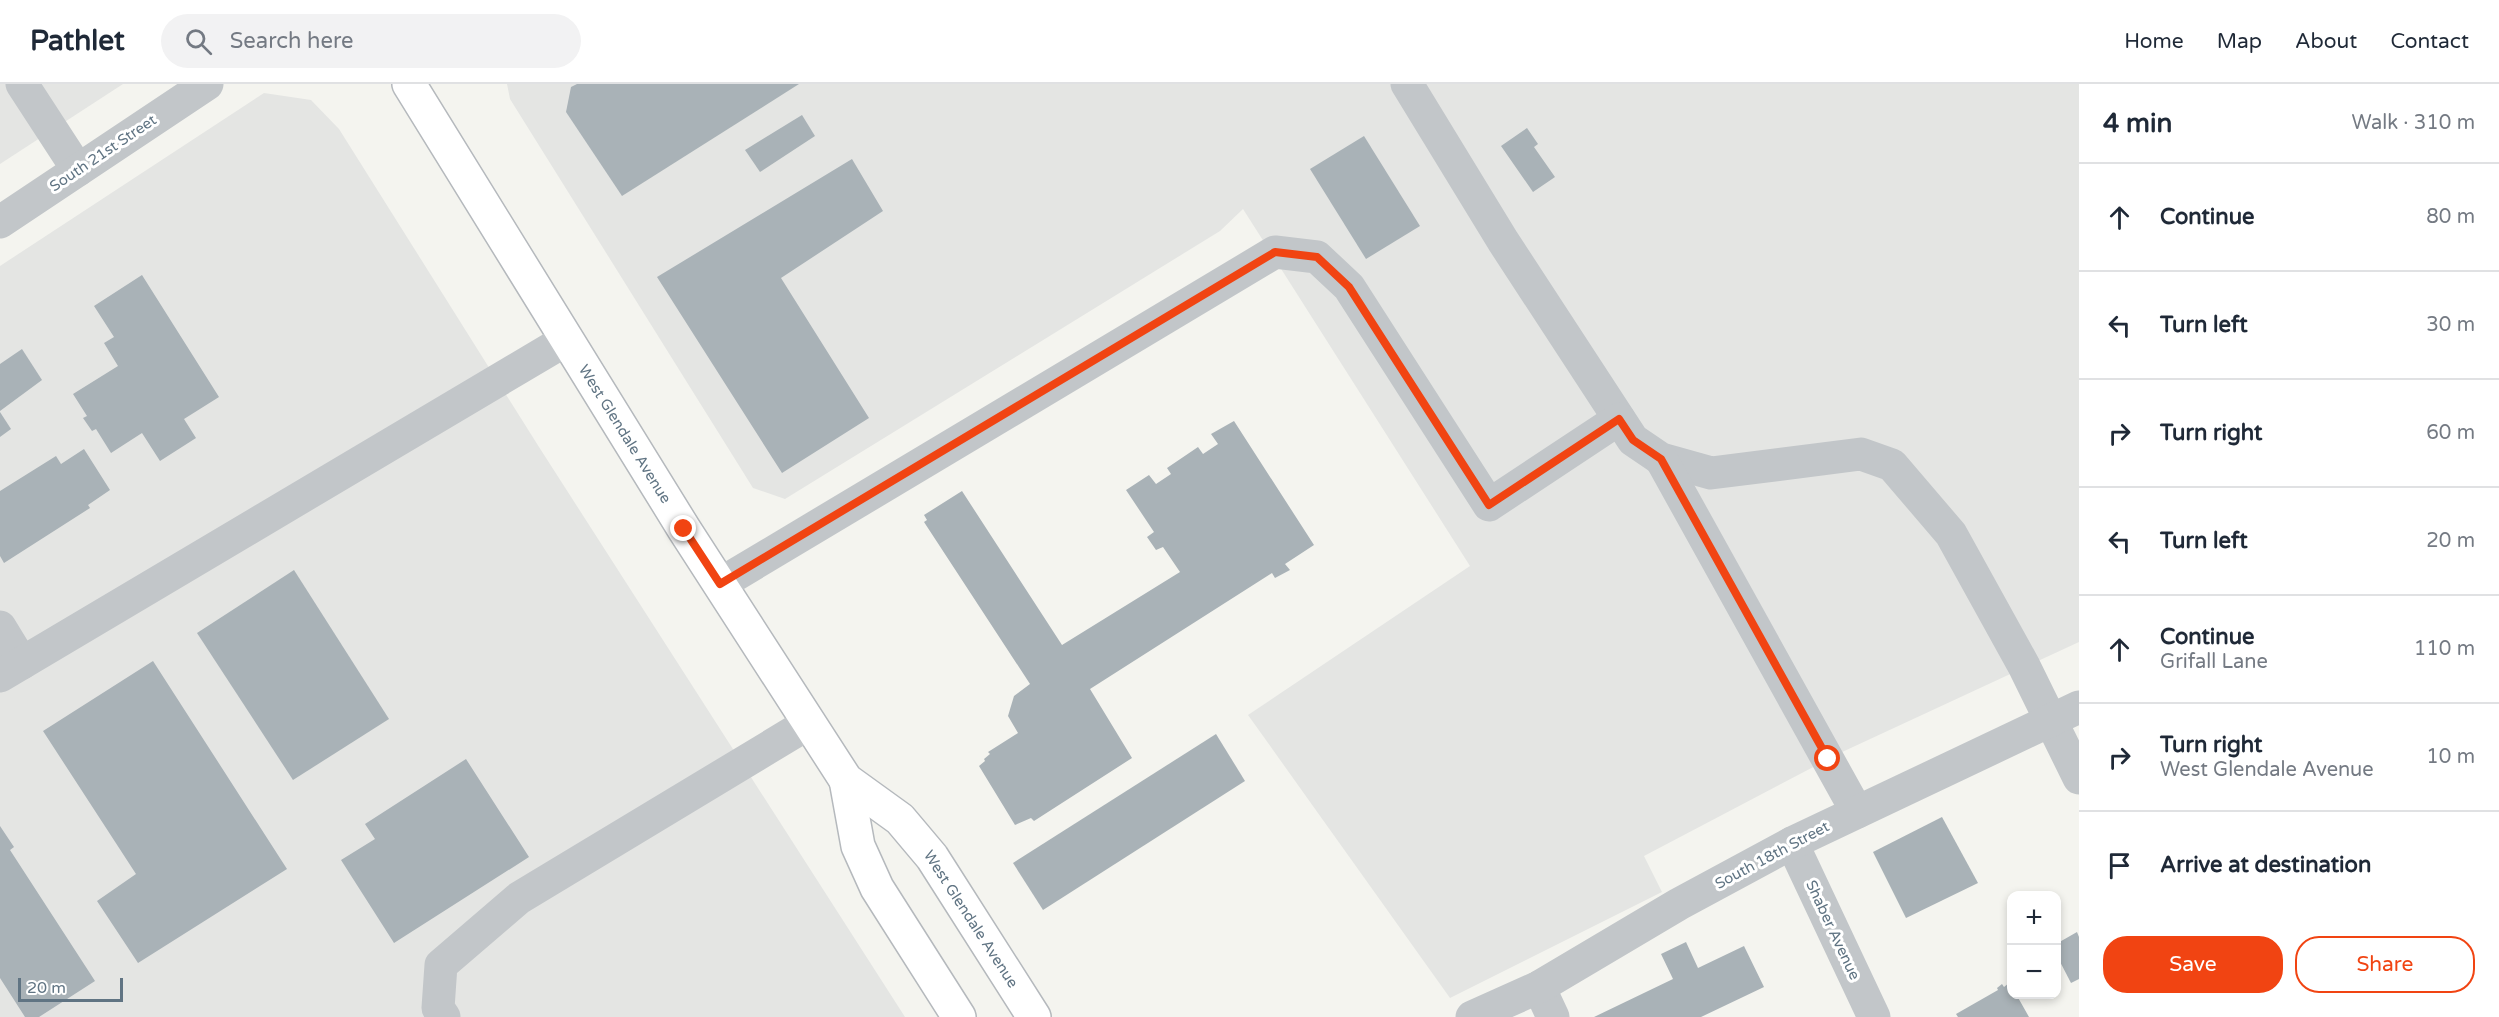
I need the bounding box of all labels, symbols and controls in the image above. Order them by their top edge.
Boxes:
search box [161,14,581,68]
text: Pathlet [30,24,125,58]
icon: search [182,25,215,58]
text: Search here [230,28,353,54]
text: Home [2124,29,2184,54]
text: Map [2217,29,2262,54]
text: About [2295,29,2357,54]
text: Contact [2390,29,2469,54]
text: 4 min [2103,108,2172,139]
street label: South 21st Street [46,111,160,195]
text: Walk · 310 m [2352,111,2475,135]
icon: ahead [2103,201,2136,234]
text: Continue [2160,204,2255,230]
text: 80 m [2426,205,2475,229]
icon: left [2103,309,2136,342]
text: Turn left [2160,312,2248,338]
text: 30 m [2426,313,2475,337]
street label: West Glendale Avenue [575,361,675,507]
icon: right [2103,417,2136,450]
text: Turn right [2160,420,2262,446]
text: 60 m [2426,421,2475,445]
route end [670,515,696,541]
icon: left [2103,525,2136,558]
text: Turn left [2160,528,2248,554]
text: 20 m [2426,529,2475,553]
text: Continue [2160,624,2255,650]
icon: ahead [2103,633,2136,666]
text: 110 m [2414,637,2475,661]
text: Grifall Lane [2160,650,2268,674]
text: Turn right [2160,732,2262,758]
icon: right [2103,741,2136,774]
route start [1814,745,1840,771]
text: 10 m [2426,745,2475,769]
text: West Glendale Avenue [2160,758,2374,782]
street label: South 18th Street [1712,817,1832,893]
street label: West Glendale Avenue [920,847,1022,991]
icon: arrive [2103,849,2136,882]
text: Arrive at destination [2160,852,2371,878]
street label: Shaber Avenue [1802,877,1864,983]
map controls [2007,891,2061,999]
button: + [2007,891,2061,945]
button: Save [2103,936,2283,993]
button: Share [2295,936,2475,993]
button: − [2007,945,2061,999]
scale bar [18,975,123,1002]
text: 20 m [27,978,66,998]

